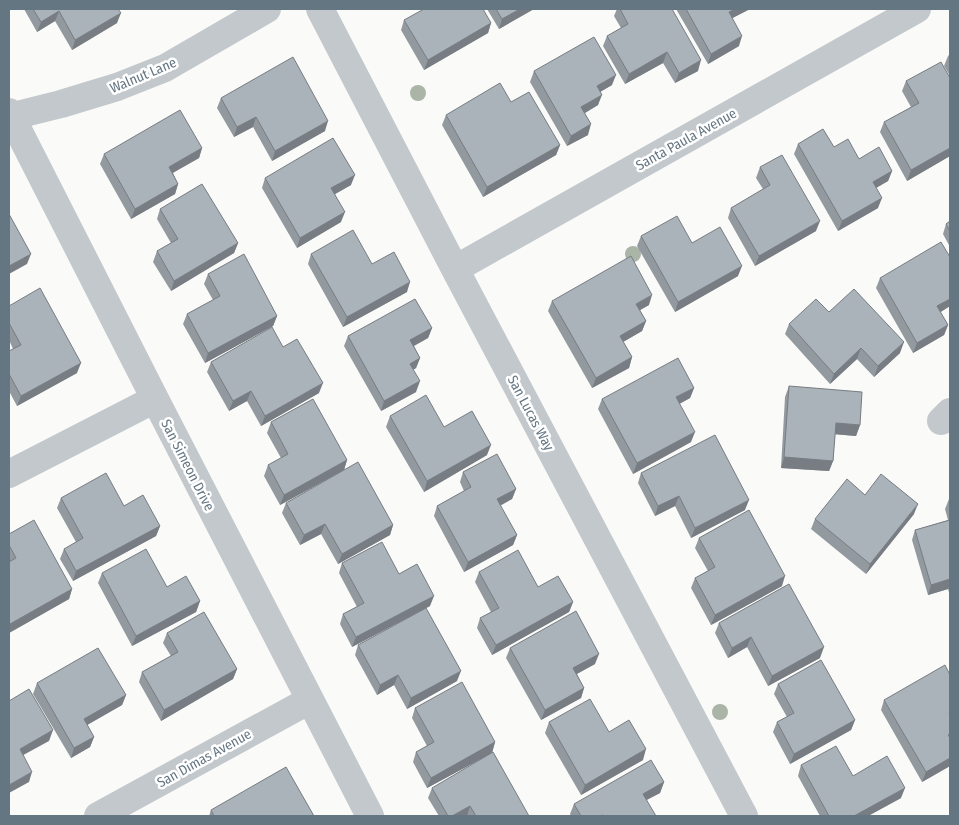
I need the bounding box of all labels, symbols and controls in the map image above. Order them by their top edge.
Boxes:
street label: Walnut Lane [108,54,179,97]
street label: Santa Paula Avenue [633,105,740,174]
street label: San Lucas Way [504,373,558,454]
street label: San Simeon Drive [157,417,218,514]
street label: San Dimas Avenue [154,726,254,791]

